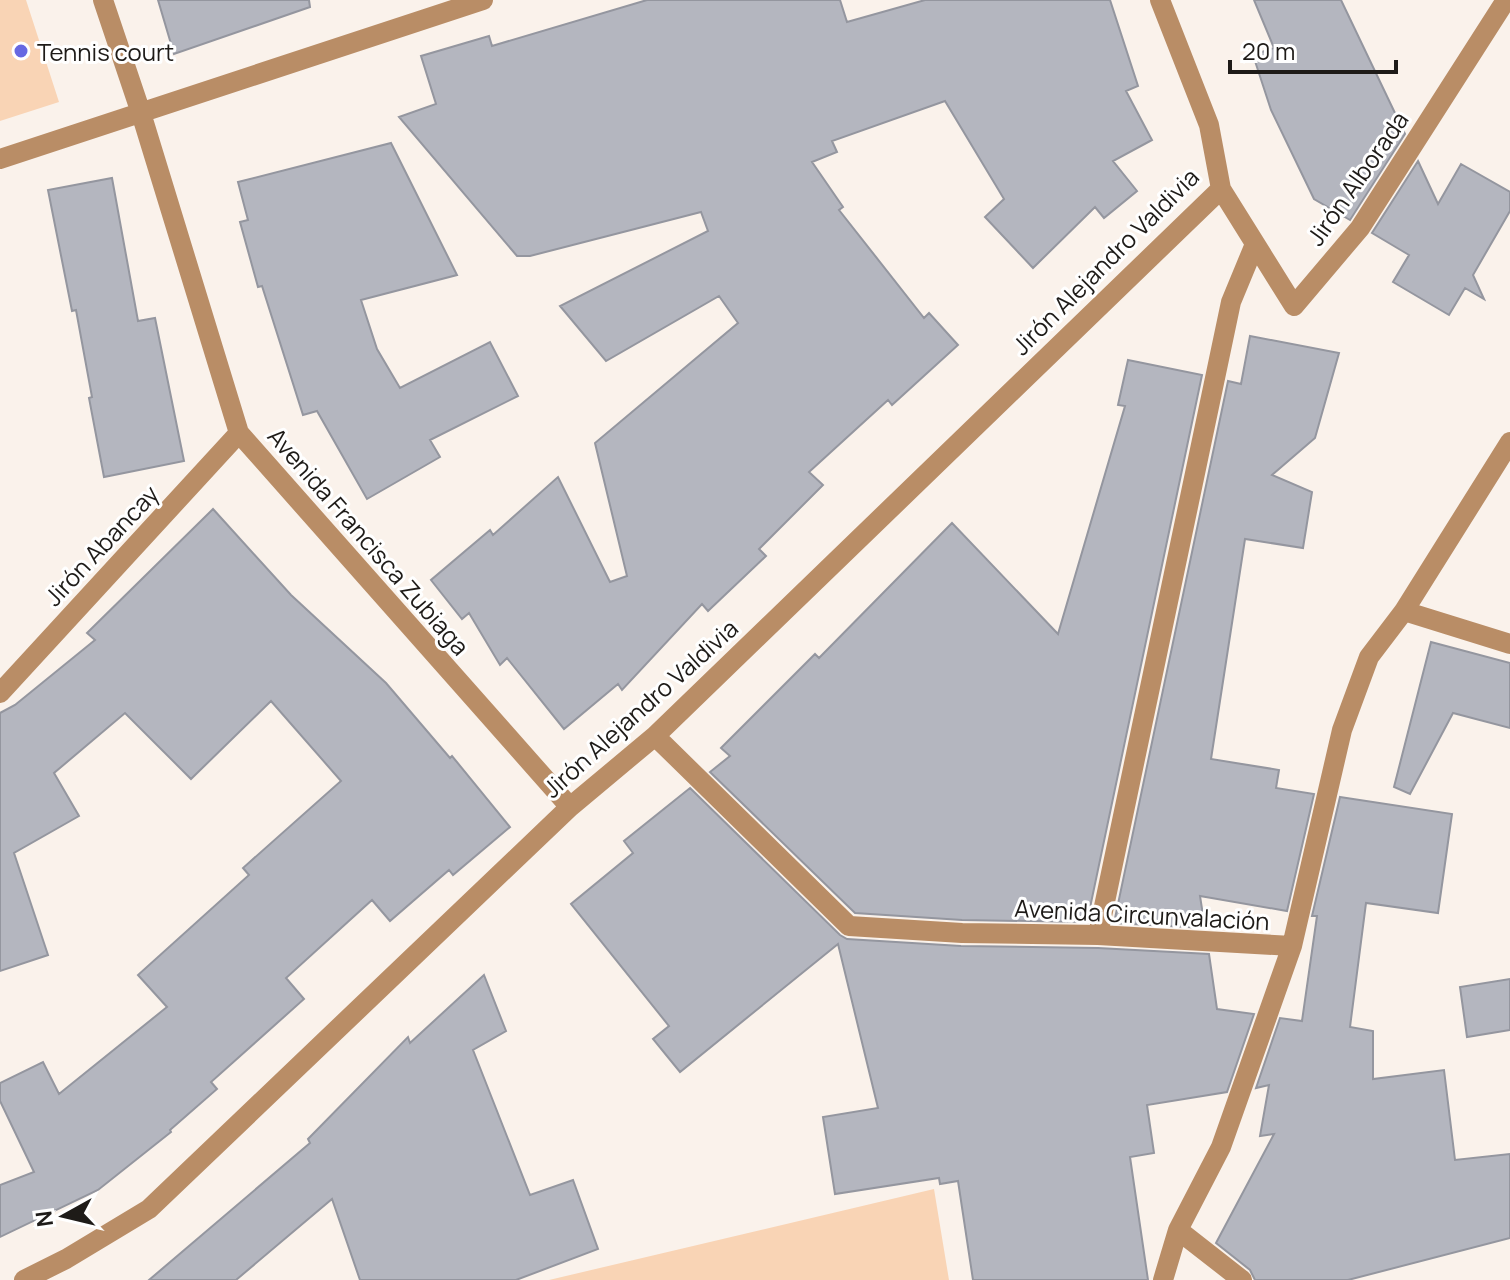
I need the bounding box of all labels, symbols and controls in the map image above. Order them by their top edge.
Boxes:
scale bar [1230,24,1396,74]
text: 20 m [1242,34,1295,67]
place label: Tennis court [37,35,174,68]
marker: Tennis court [12,42,30,60]
street label: Jirón Alborada [1299,104,1415,252]
street label: Jirón Alejandro Valdivia [1004,160,1206,362]
street label: Avenida Francisca Zubiaga [261,420,477,662]
street label: Jirón Abancay [36,477,166,612]
street label: Jirón Alejandro Valdivia [535,612,745,804]
street label: Avenida Circunvalación [1014,891,1270,937]
north arrow [24,1176,104,1256]
text: N [28,1209,60,1229]

